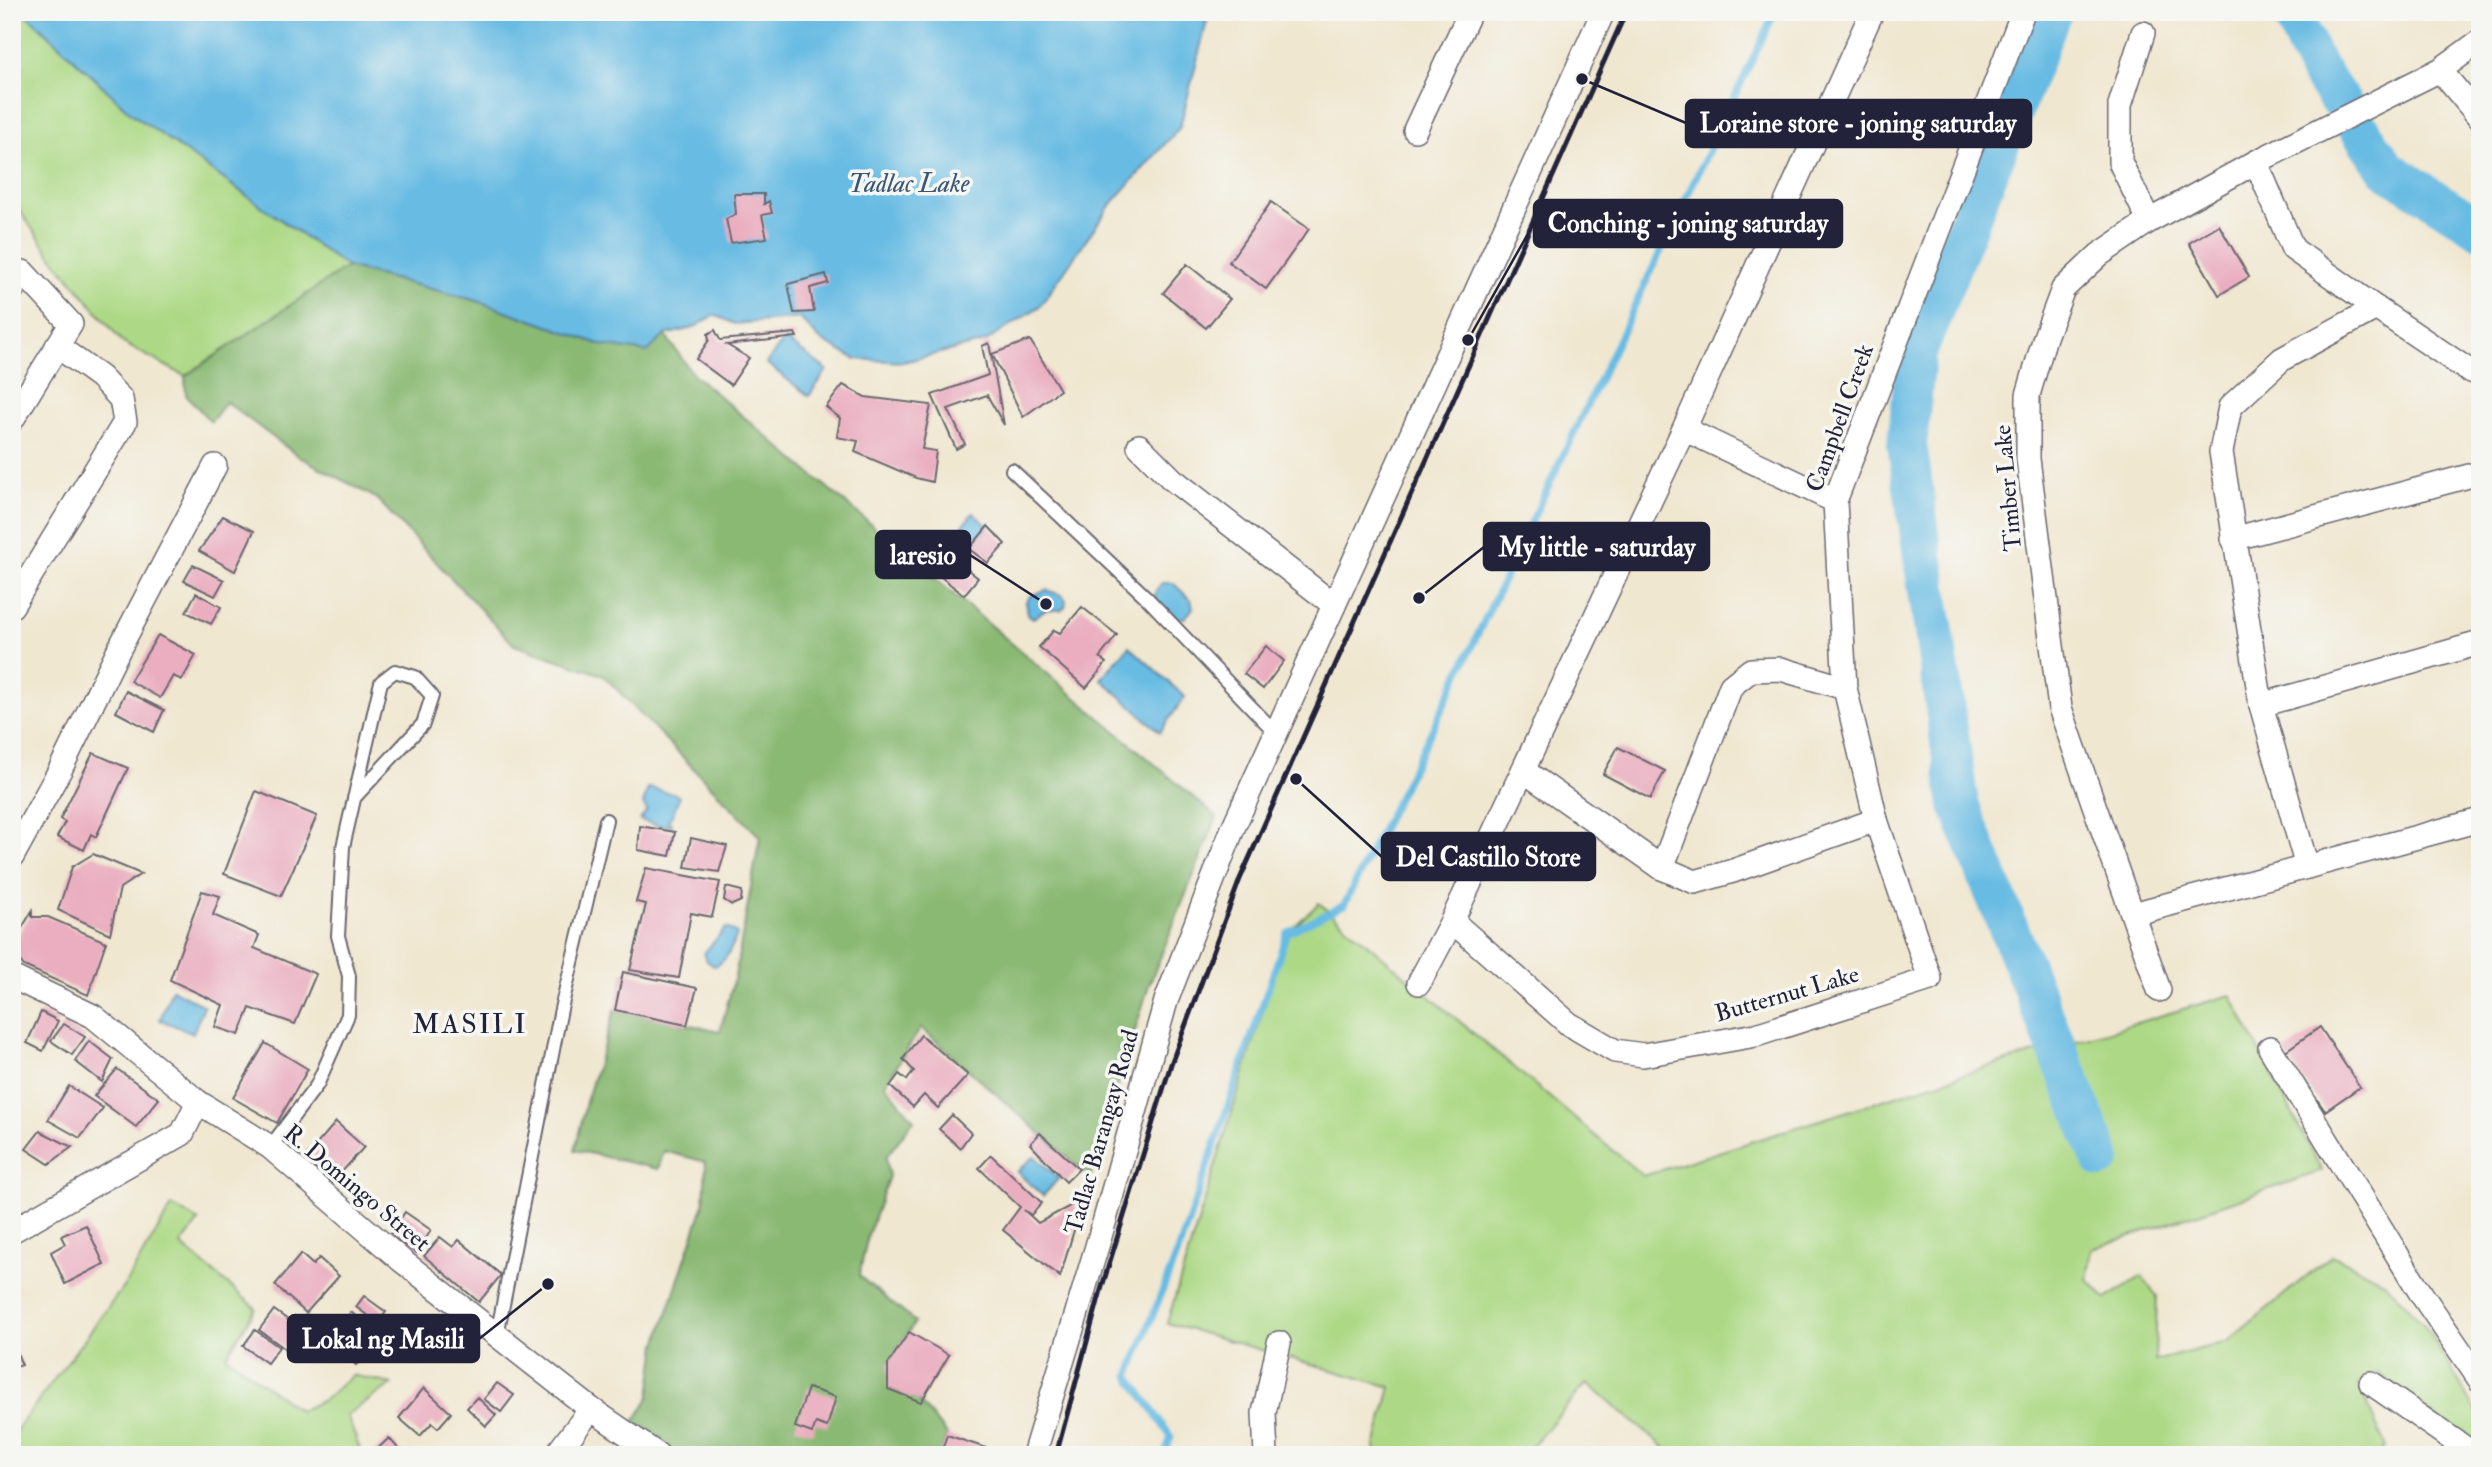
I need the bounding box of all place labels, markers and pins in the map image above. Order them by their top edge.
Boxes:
callout: Loraine store - joning saturday [1686,100,2031,147]
callout: Conching - joning saturday [1534,200,1842,247]
callout: My little - saturday [1484,523,1709,570]
callout: laresio [876,531,970,578]
callout: Del Castillo Store [1382,833,1595,880]
callout: Lokal ng Masili [288,1315,479,1362]

